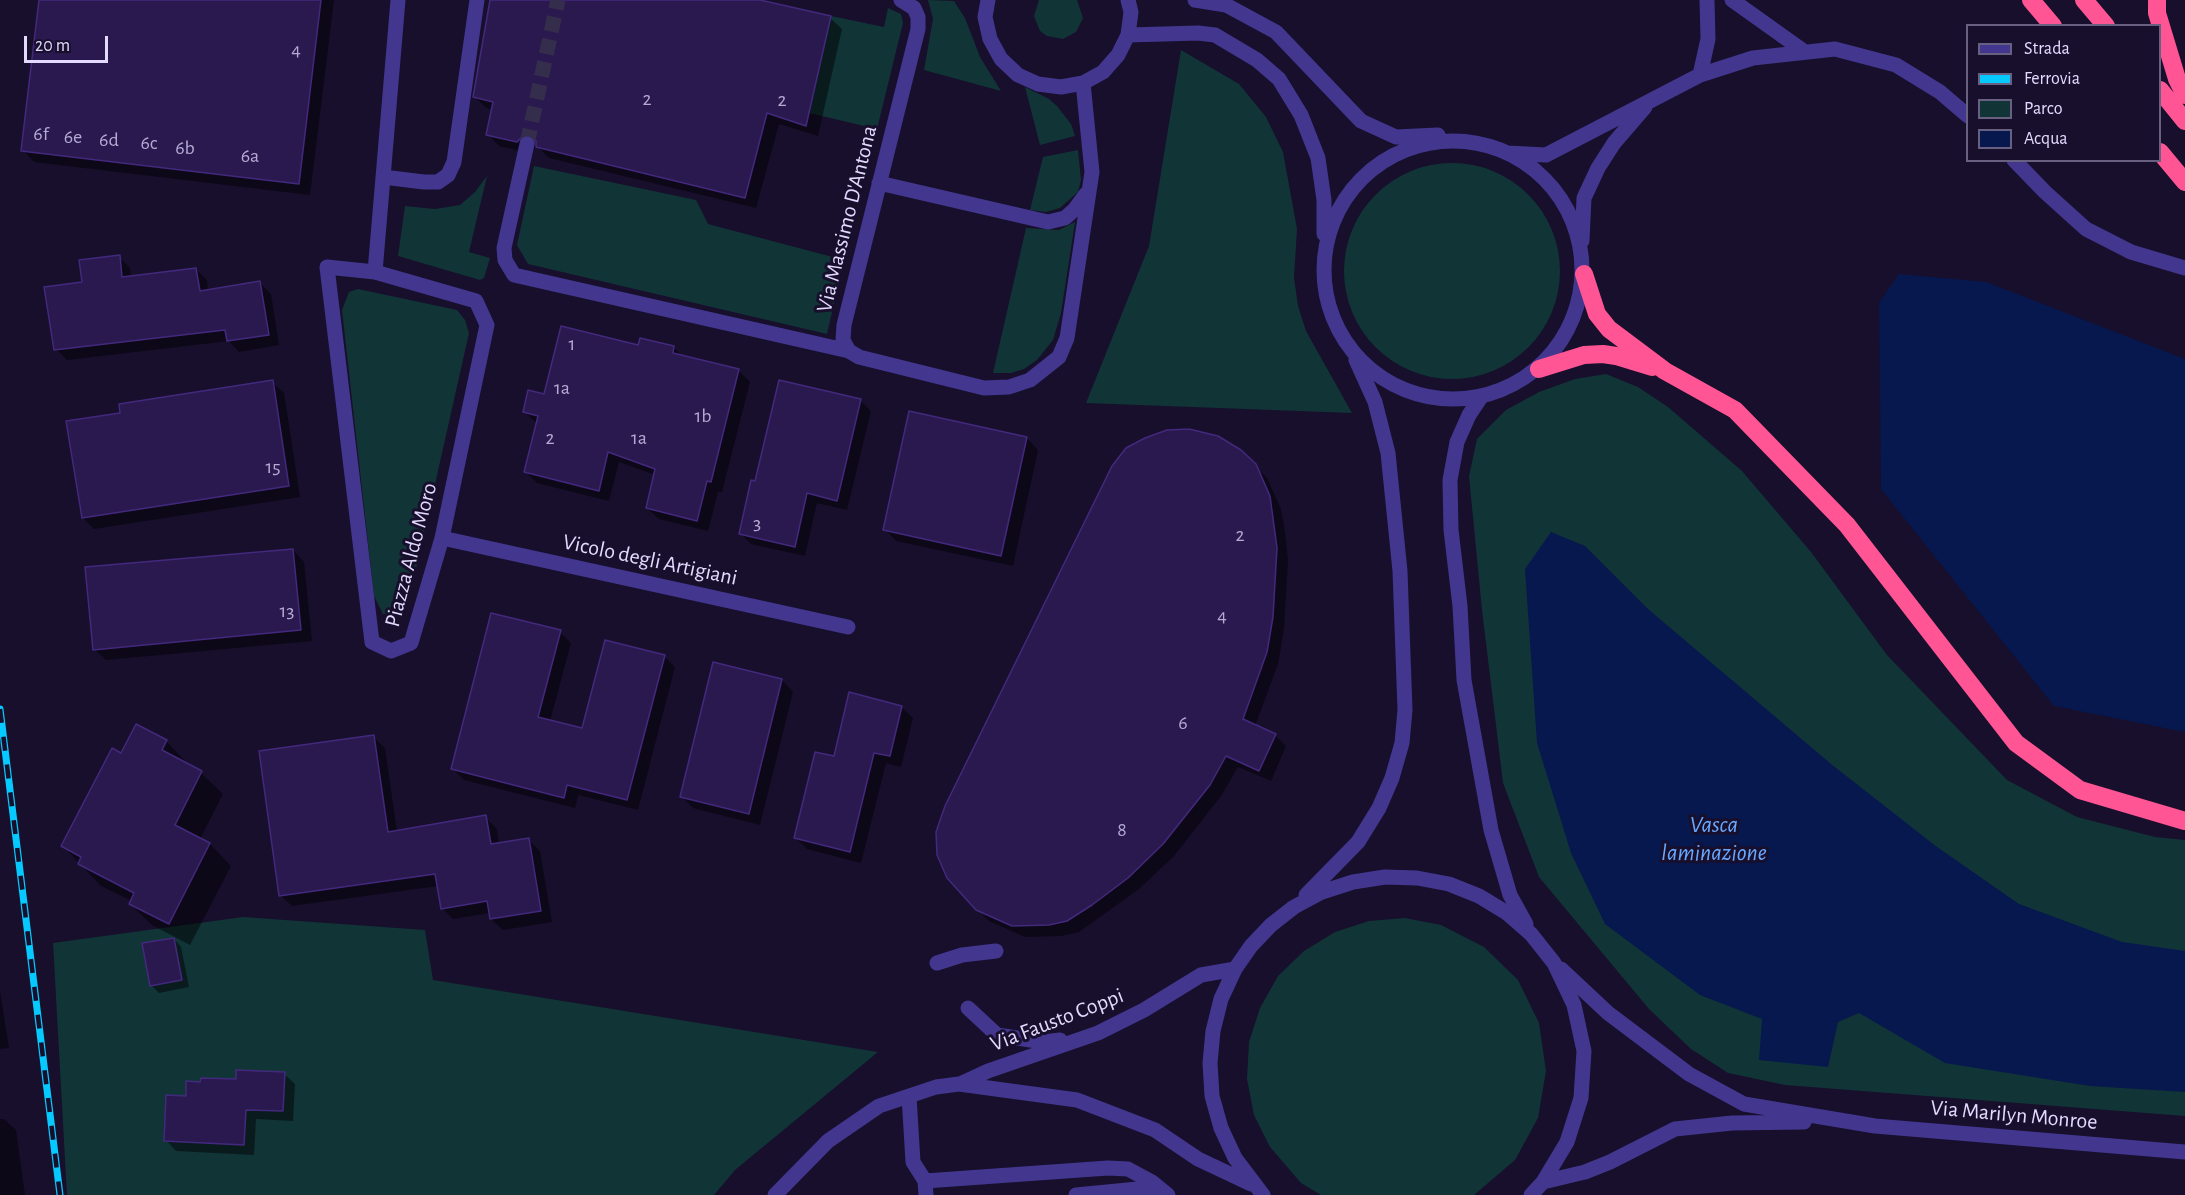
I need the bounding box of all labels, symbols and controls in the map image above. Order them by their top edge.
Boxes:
scale bar [27,24,111,62]
legend [1966,24,2161,162]
text: 20 m [35,37,70,55]
house number: 4 [291,38,301,62]
text: Strada [2024,40,2070,58]
text: Ferrovia [2024,70,2080,88]
house number: 2 [642,87,652,111]
house number: 2 [777,88,787,112]
text: Parco [2024,100,2063,118]
house number: 6f [33,122,49,146]
street label: Via Massimo D'Antona [811,123,883,315]
house number: 6e [64,125,82,149]
house number: 6d [99,128,119,152]
text: Acqua [2024,130,2068,148]
house number: 6c [140,131,158,155]
house number: 6b [175,136,195,160]
house number: 6a [241,144,259,168]
house number: 1 [569,332,575,356]
house number: 1a [554,376,570,400]
house number: 1b [694,404,712,428]
house number: 2 [545,426,555,450]
house number: 1a [631,426,647,450]
house number: 15 [265,455,281,479]
street label: Piazza Aldo Moro [379,480,443,630]
house number: 3 [753,511,761,535]
house number: 2 [1235,523,1245,547]
street label: Vicolo degli Artigiani [560,529,740,591]
house number: 13 [279,599,295,623]
house number: 4 [1217,604,1227,628]
house number: 6 [1178,711,1188,735]
water label: Vasca laminazione [1661,811,1767,867]
house number: 8 [1117,818,1127,842]
street label: Via Fausto Coppi [987,982,1127,1058]
street label: Via Marilyn Monroe [1929,1095,2099,1135]

